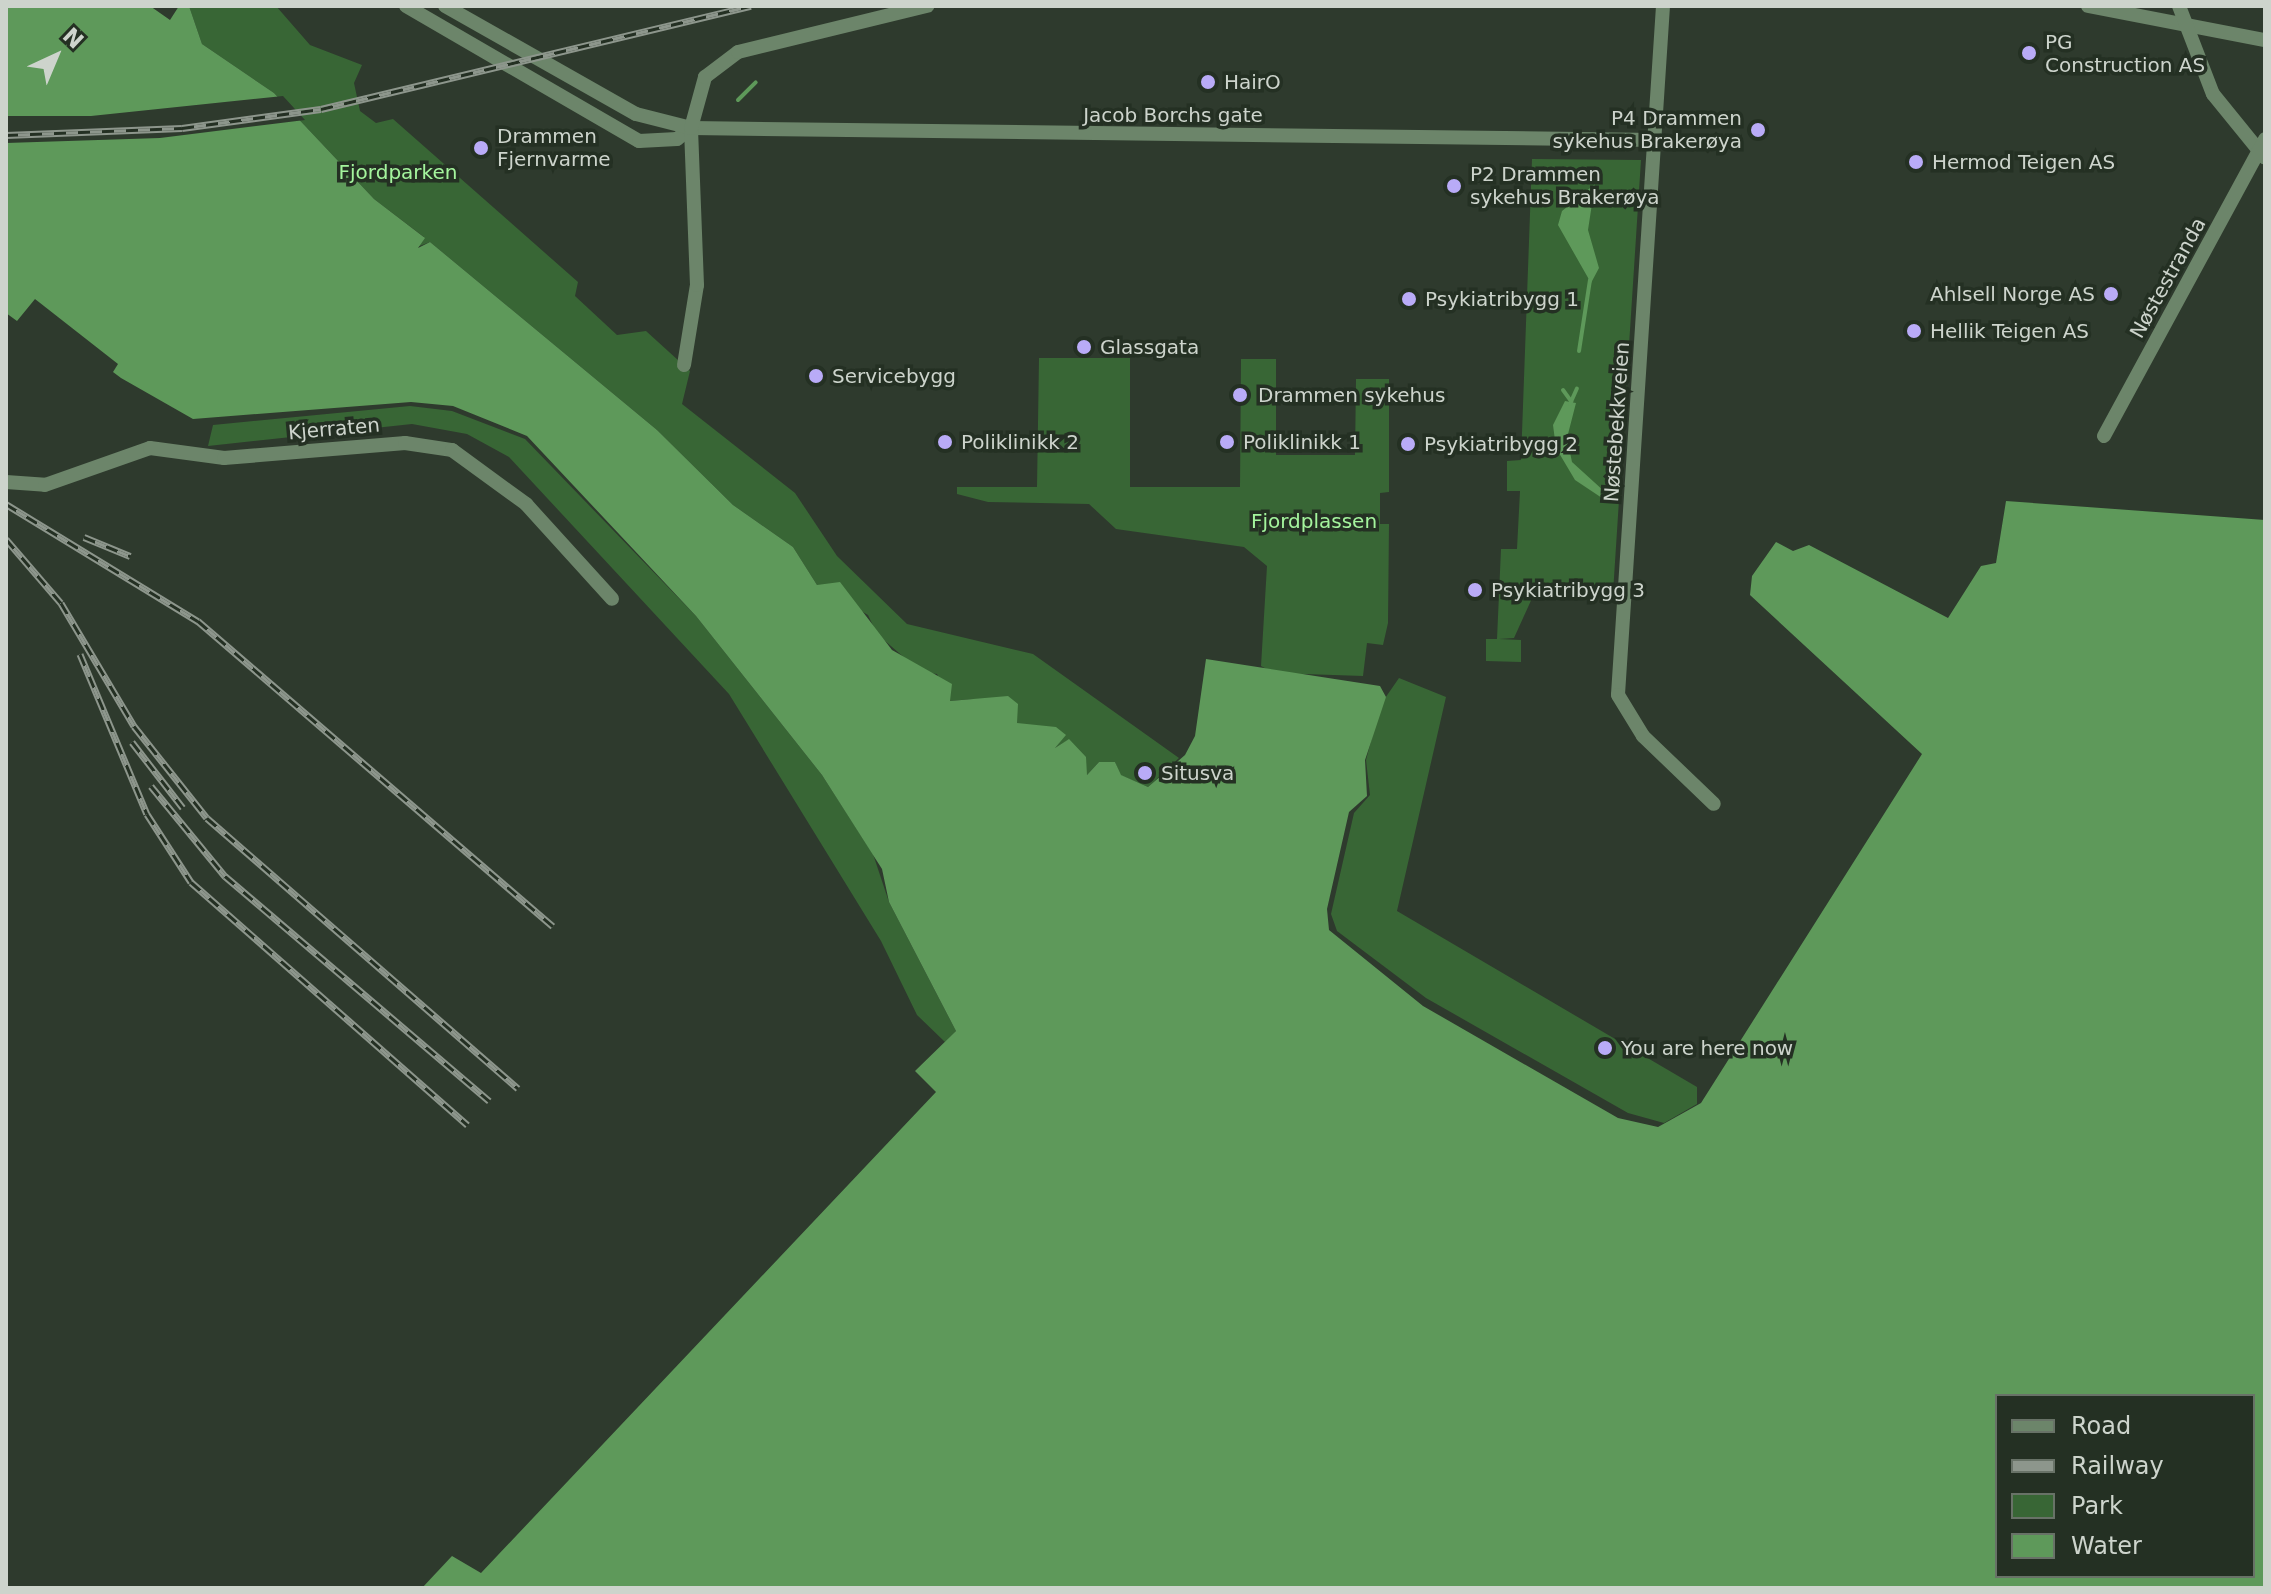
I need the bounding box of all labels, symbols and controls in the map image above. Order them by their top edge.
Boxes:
north arrow [16,16,96,96]
text: N [58,23,88,54]
place label: PG Construction AS [2045,30,2205,77]
marker: PG Construction AS [2020,44,2038,62]
place label: HairO [1224,70,1281,94]
marker: HairO [1199,73,1217,91]
street label: Jacob Borchs gate [1083,103,1263,127]
place label: P4 Drammen sykehus Brakerøya [1553,106,1742,153]
marker: P4 Drammen sykehus Brakerøya [1749,121,1767,139]
place label: Drammen Fjernvarme [497,124,611,171]
marker: Drammen Fjernvarme [472,139,490,157]
place label: Hermod Teigen AS [1932,150,2115,174]
marker: Hermod Teigen AS [1907,153,1925,171]
park label: Fjordparken [339,160,457,184]
place label: P2 Drammen sykehus Brakerøya [1470,162,1659,209]
marker: P2 Drammen sykehus Brakerøya [1445,177,1463,195]
street label: Nøstestranda [2125,214,2211,342]
place label: Ahlsell Norge AS [1930,282,2095,306]
marker: Ahlsell Norge AS [2102,285,2120,303]
place label: Psykiatribygg 1 [1425,287,1579,311]
marker: Psykiatribygg 1 [1400,290,1418,308]
place label: Hellik Teigen AS [1930,319,2089,343]
marker: Hellik Teigen AS [1905,322,1923,340]
place label: Glassgata [1100,335,1199,359]
marker: Glassgata [1075,338,1093,356]
street label: Nøstebekkveien [1599,341,1635,503]
place label: Servicebygg [832,364,956,388]
marker: Servicebygg [807,367,825,385]
place label: Drammen sykehus [1258,383,1445,407]
marker: Drammen sykehus [1229,384,1251,406]
street label: Kjerraten [287,413,381,445]
place label: Poliklinikk 2 [961,430,1079,454]
place label: Poliklinikk 1 [1243,430,1361,454]
place label: Psykiatribygg 2 [1424,432,1578,456]
marker: Poliklinikk 2 [936,433,954,451]
marker: Poliklinikk 1 [1218,433,1236,451]
marker: Psykiatribygg 2 [1399,435,1417,453]
park label: Fjordplassen [1251,509,1377,533]
place label: Psykiatribygg 3 [1491,578,1645,602]
marker: Psykiatribygg 3 [1466,581,1484,599]
place label: Situsva [1161,761,1234,785]
marker: Situsva [1136,764,1154,782]
place label: You are here now [1621,1036,1793,1060]
marker: You are here now [1596,1039,1614,1057]
legend [1995,1394,2255,1578]
text: Road [2071,1412,2131,1440]
text: Railway [2071,1452,2164,1480]
text: Park [2071,1492,2123,1520]
text: Water [2071,1532,2142,1560]

